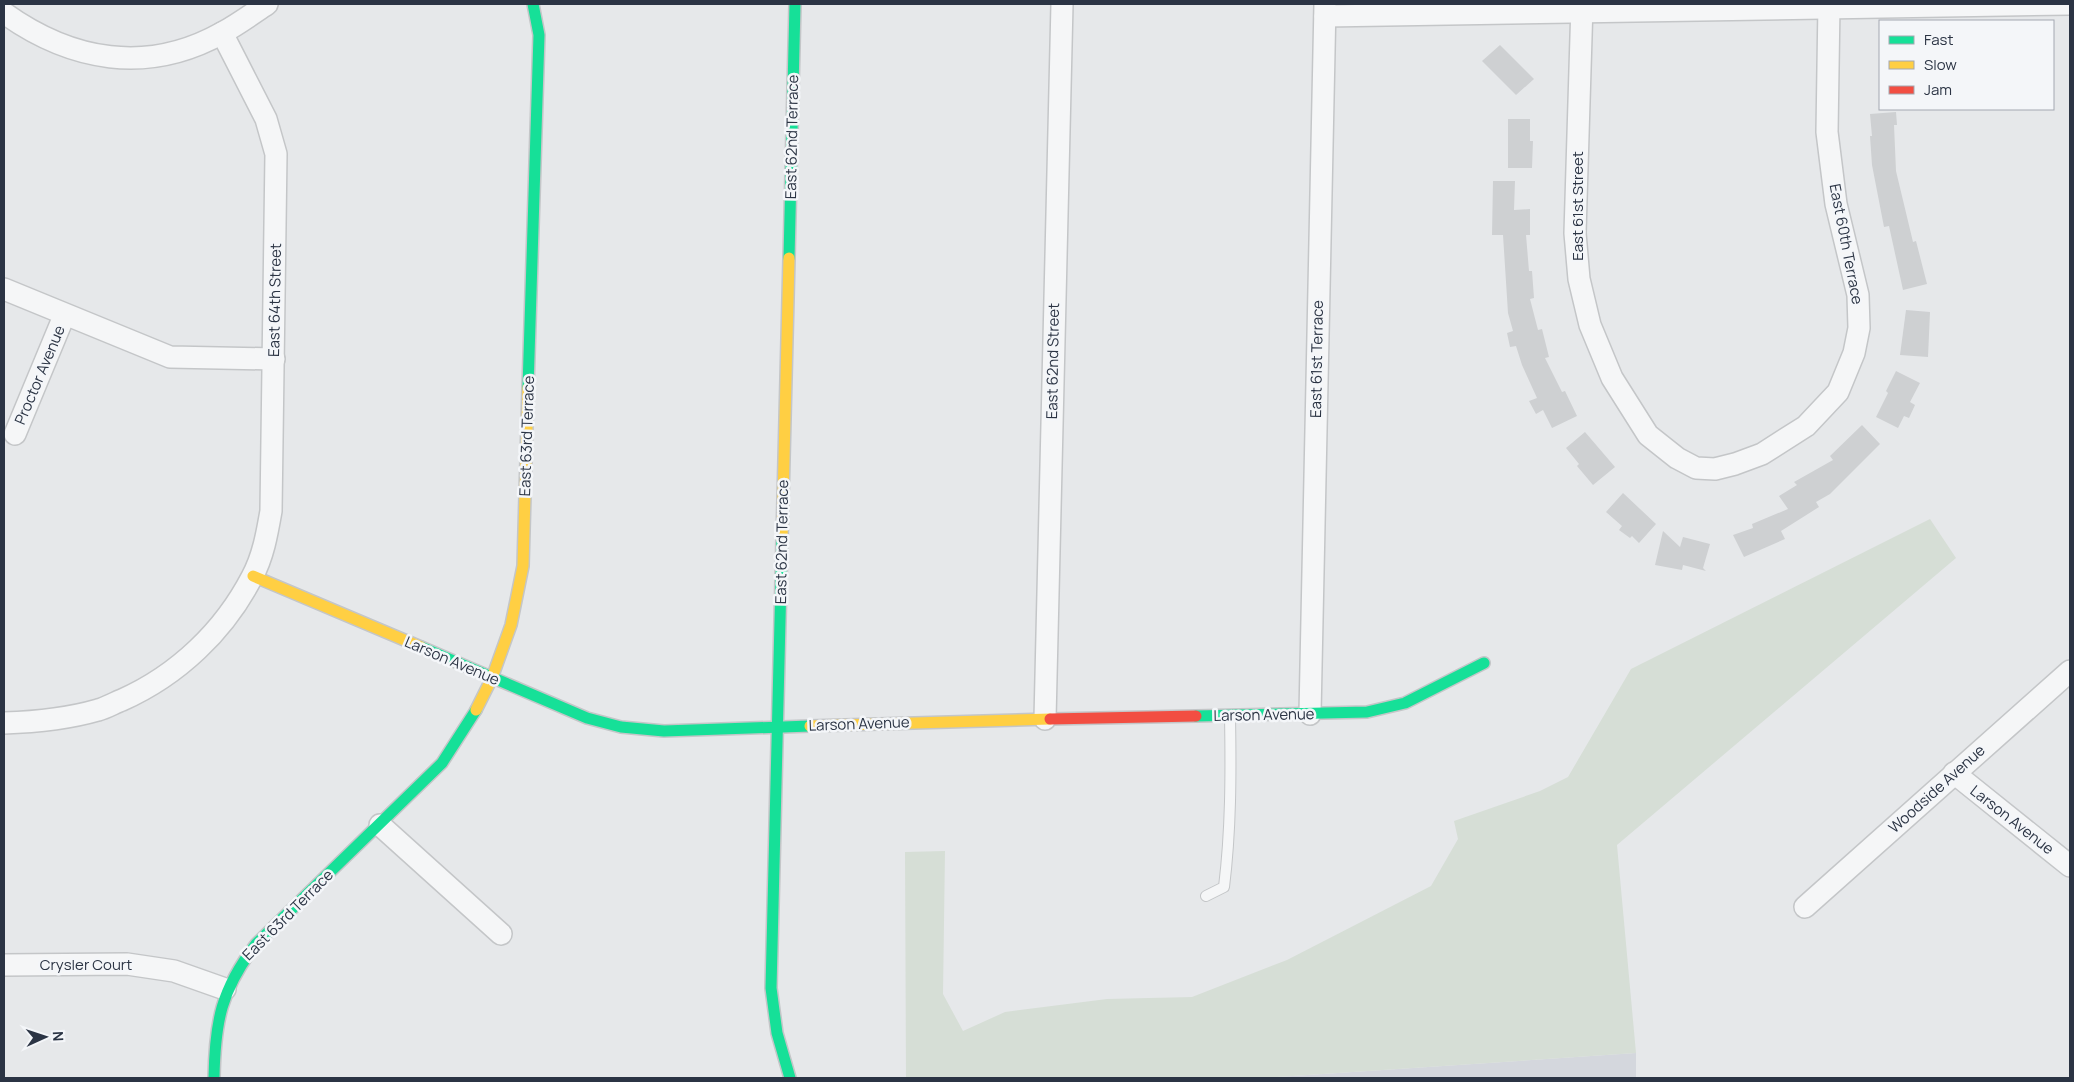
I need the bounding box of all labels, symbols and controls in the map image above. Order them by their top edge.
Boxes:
legend [1879,20,2054,110]
text: Fast [1924,29,1953,50]
text: Slow [1924,54,1957,75]
street label: East 62nd Terrace [780,74,803,199]
text: Jam [1924,79,1952,100]
street label: East 61st Street [1567,151,1588,261]
street label: East 60th Terrace [1825,182,1869,306]
street label: East 64th Street [263,243,286,357]
street label: East 61st Terrace [1305,300,1328,418]
street label: East 62nd Street [1041,303,1064,419]
street label: Proctor Avenue [9,322,70,428]
street label: East 63rd Terrace [514,375,539,497]
street label: East 62nd Terrace [770,479,793,604]
street label: Larson Avenue [402,631,503,690]
street label: Larson Avenue [1213,703,1315,726]
street label: Larson Avenue [808,711,910,736]
street label: Woodside Avenue [1884,739,1990,838]
street label: Larson Avenue [1966,780,2059,859]
street label: East 63rd Terrace [238,864,338,965]
street label: Crysler Court [40,954,132,975]
north arrow [20,1012,70,1062]
text: N [49,1031,68,1042]

